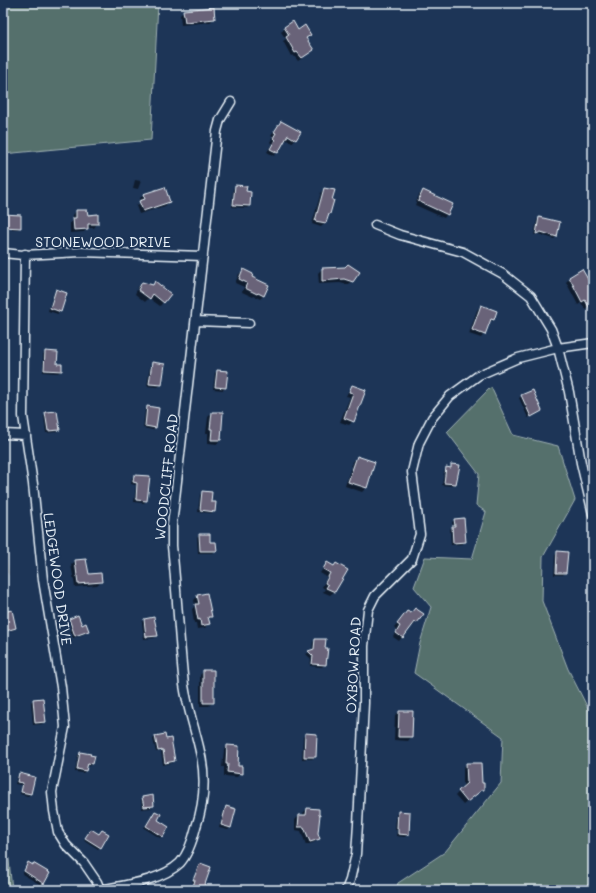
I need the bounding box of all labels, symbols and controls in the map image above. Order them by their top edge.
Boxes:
street label: STONEWOOD DRIVE [35,232,171,251]
street label: WOODCLIFF ROAD [150,413,182,541]
street label: LEDGEWOOD DRIVE [39,511,77,647]
street label: OXBOW ROAD [341,616,365,714]

